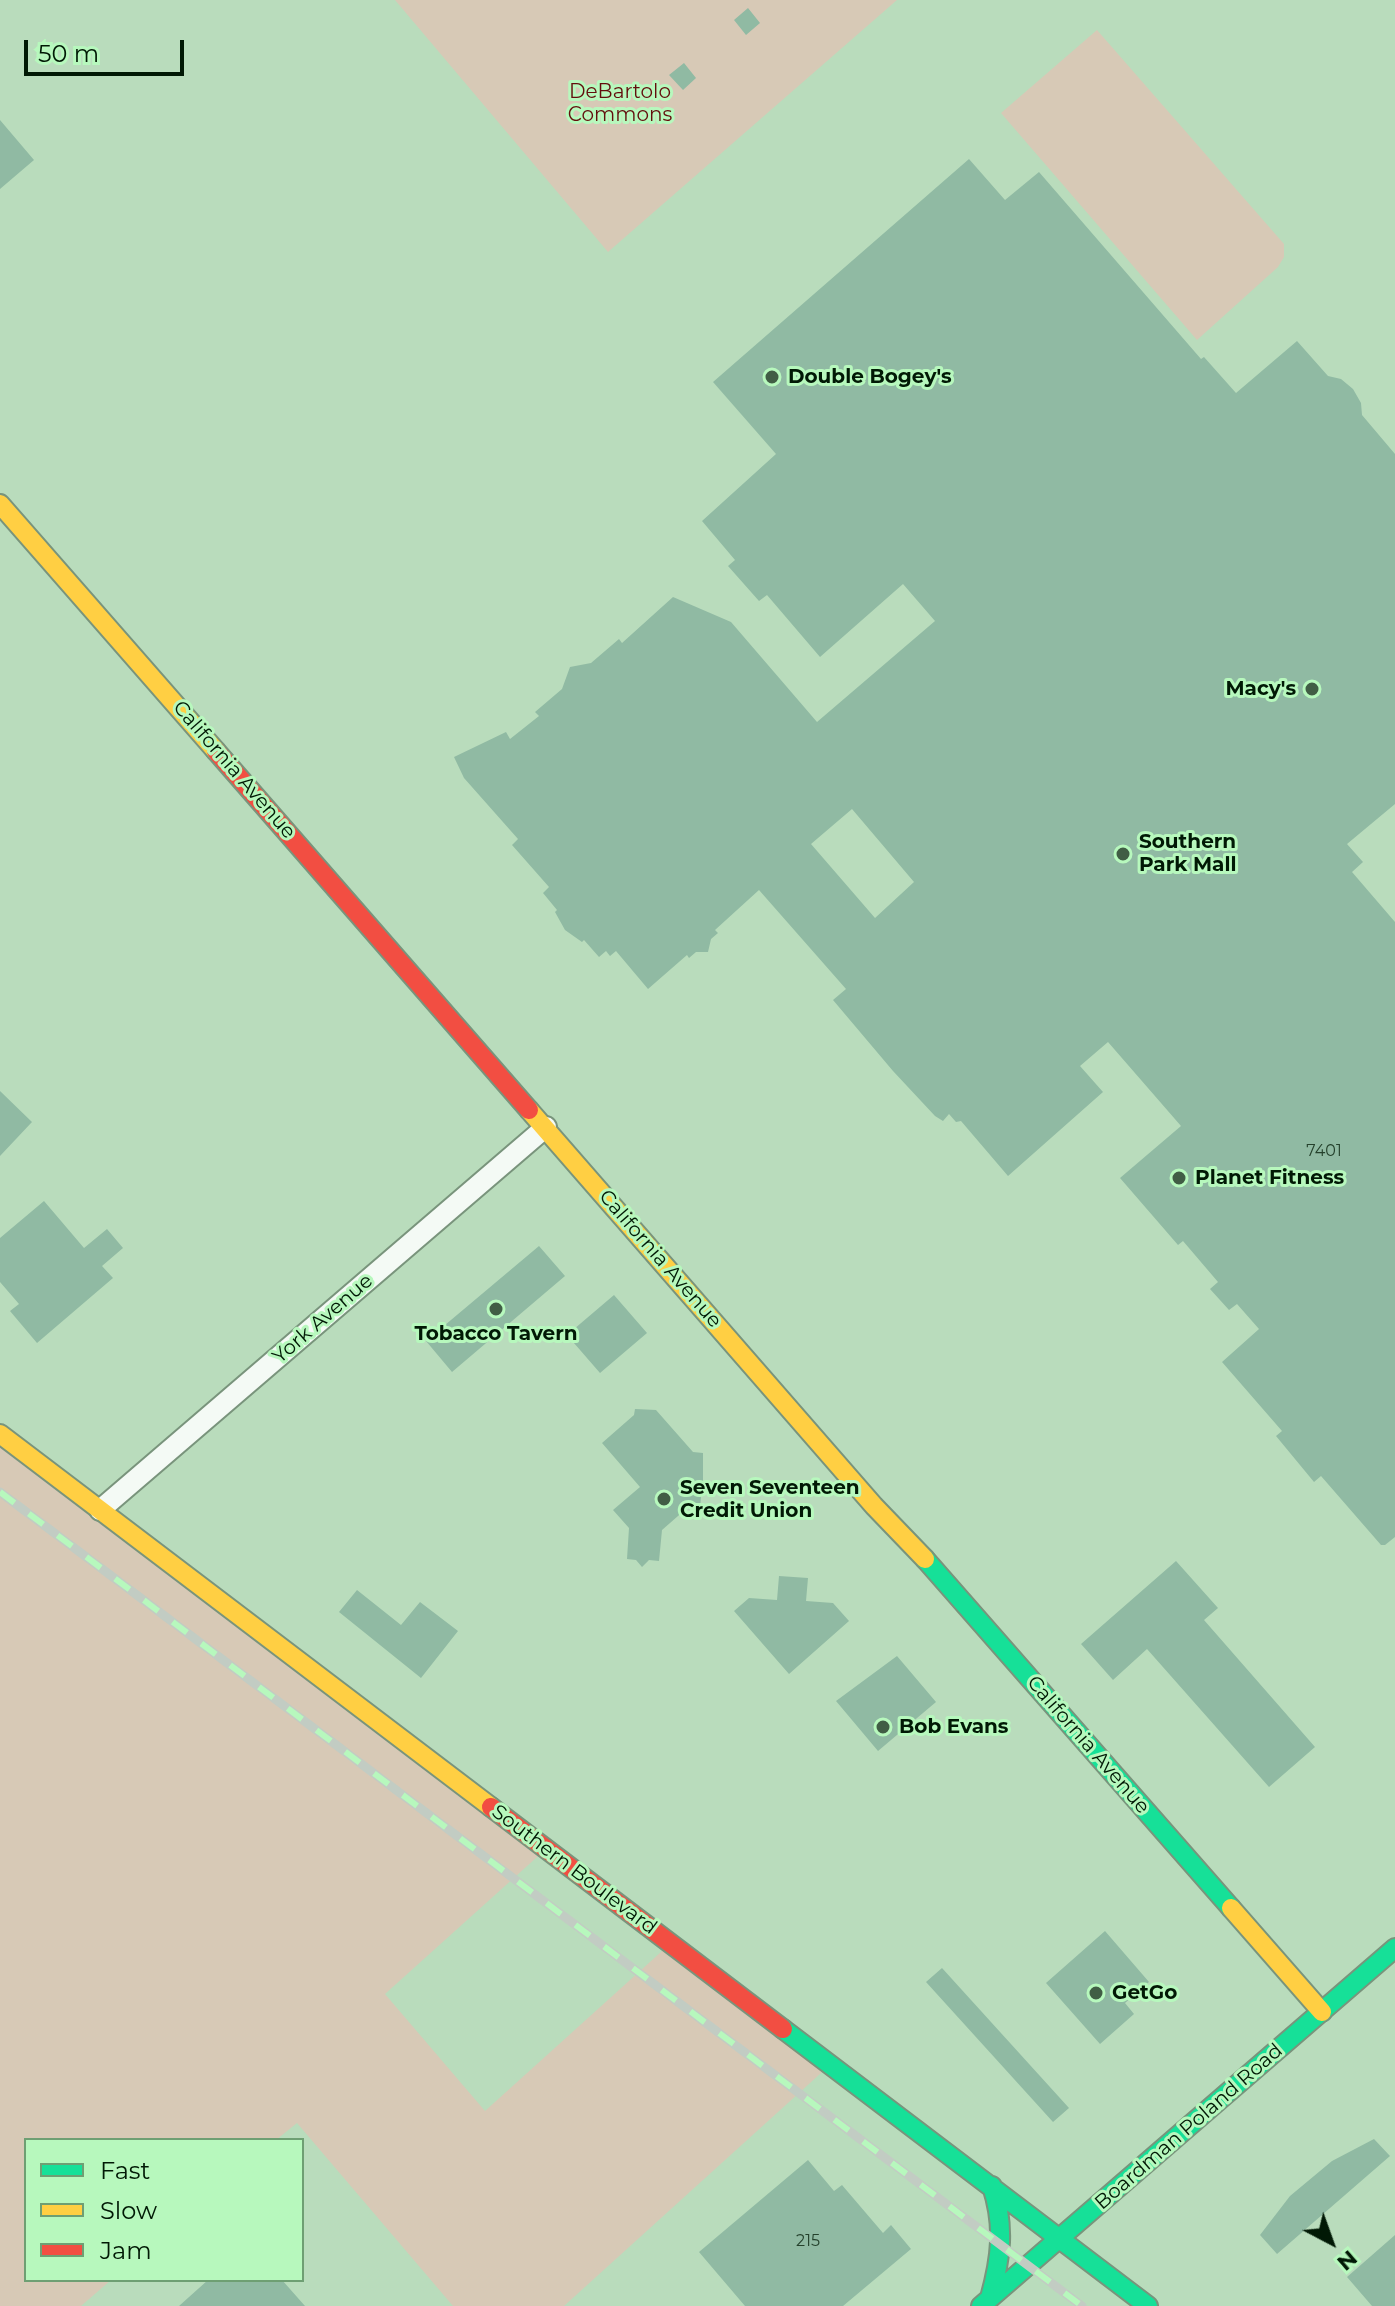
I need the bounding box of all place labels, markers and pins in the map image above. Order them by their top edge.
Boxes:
place label: Double Bogey's [788,365,952,389]
marker: Double Bogey's [763,368,781,386]
place label: Macy's [1225,677,1296,701]
marker: Macy's [1303,680,1321,698]
place label: Southern Park Mall [1139,830,1236,877]
marker: Southern Park Mall [1114,845,1132,863]
place label: Planet Fitness [1195,1166,1344,1190]
marker: Planet Fitness [1170,1169,1188,1187]
marker: Tobacco Tavern [487,1300,505,1318]
place label: Tobacco Tavern [414,1322,578,1346]
place label: Seven Seventeen Credit Union [680,1476,860,1523]
marker: Seven Seventeen Credit Union [655,1490,673,1508]
place label: Bob Evans [899,1715,1008,1739]
marker: Bob Evans [874,1718,892,1736]
place label: GetGo [1112,1981,1177,2005]
marker: GetGo [1087,1984,1105,2002]

